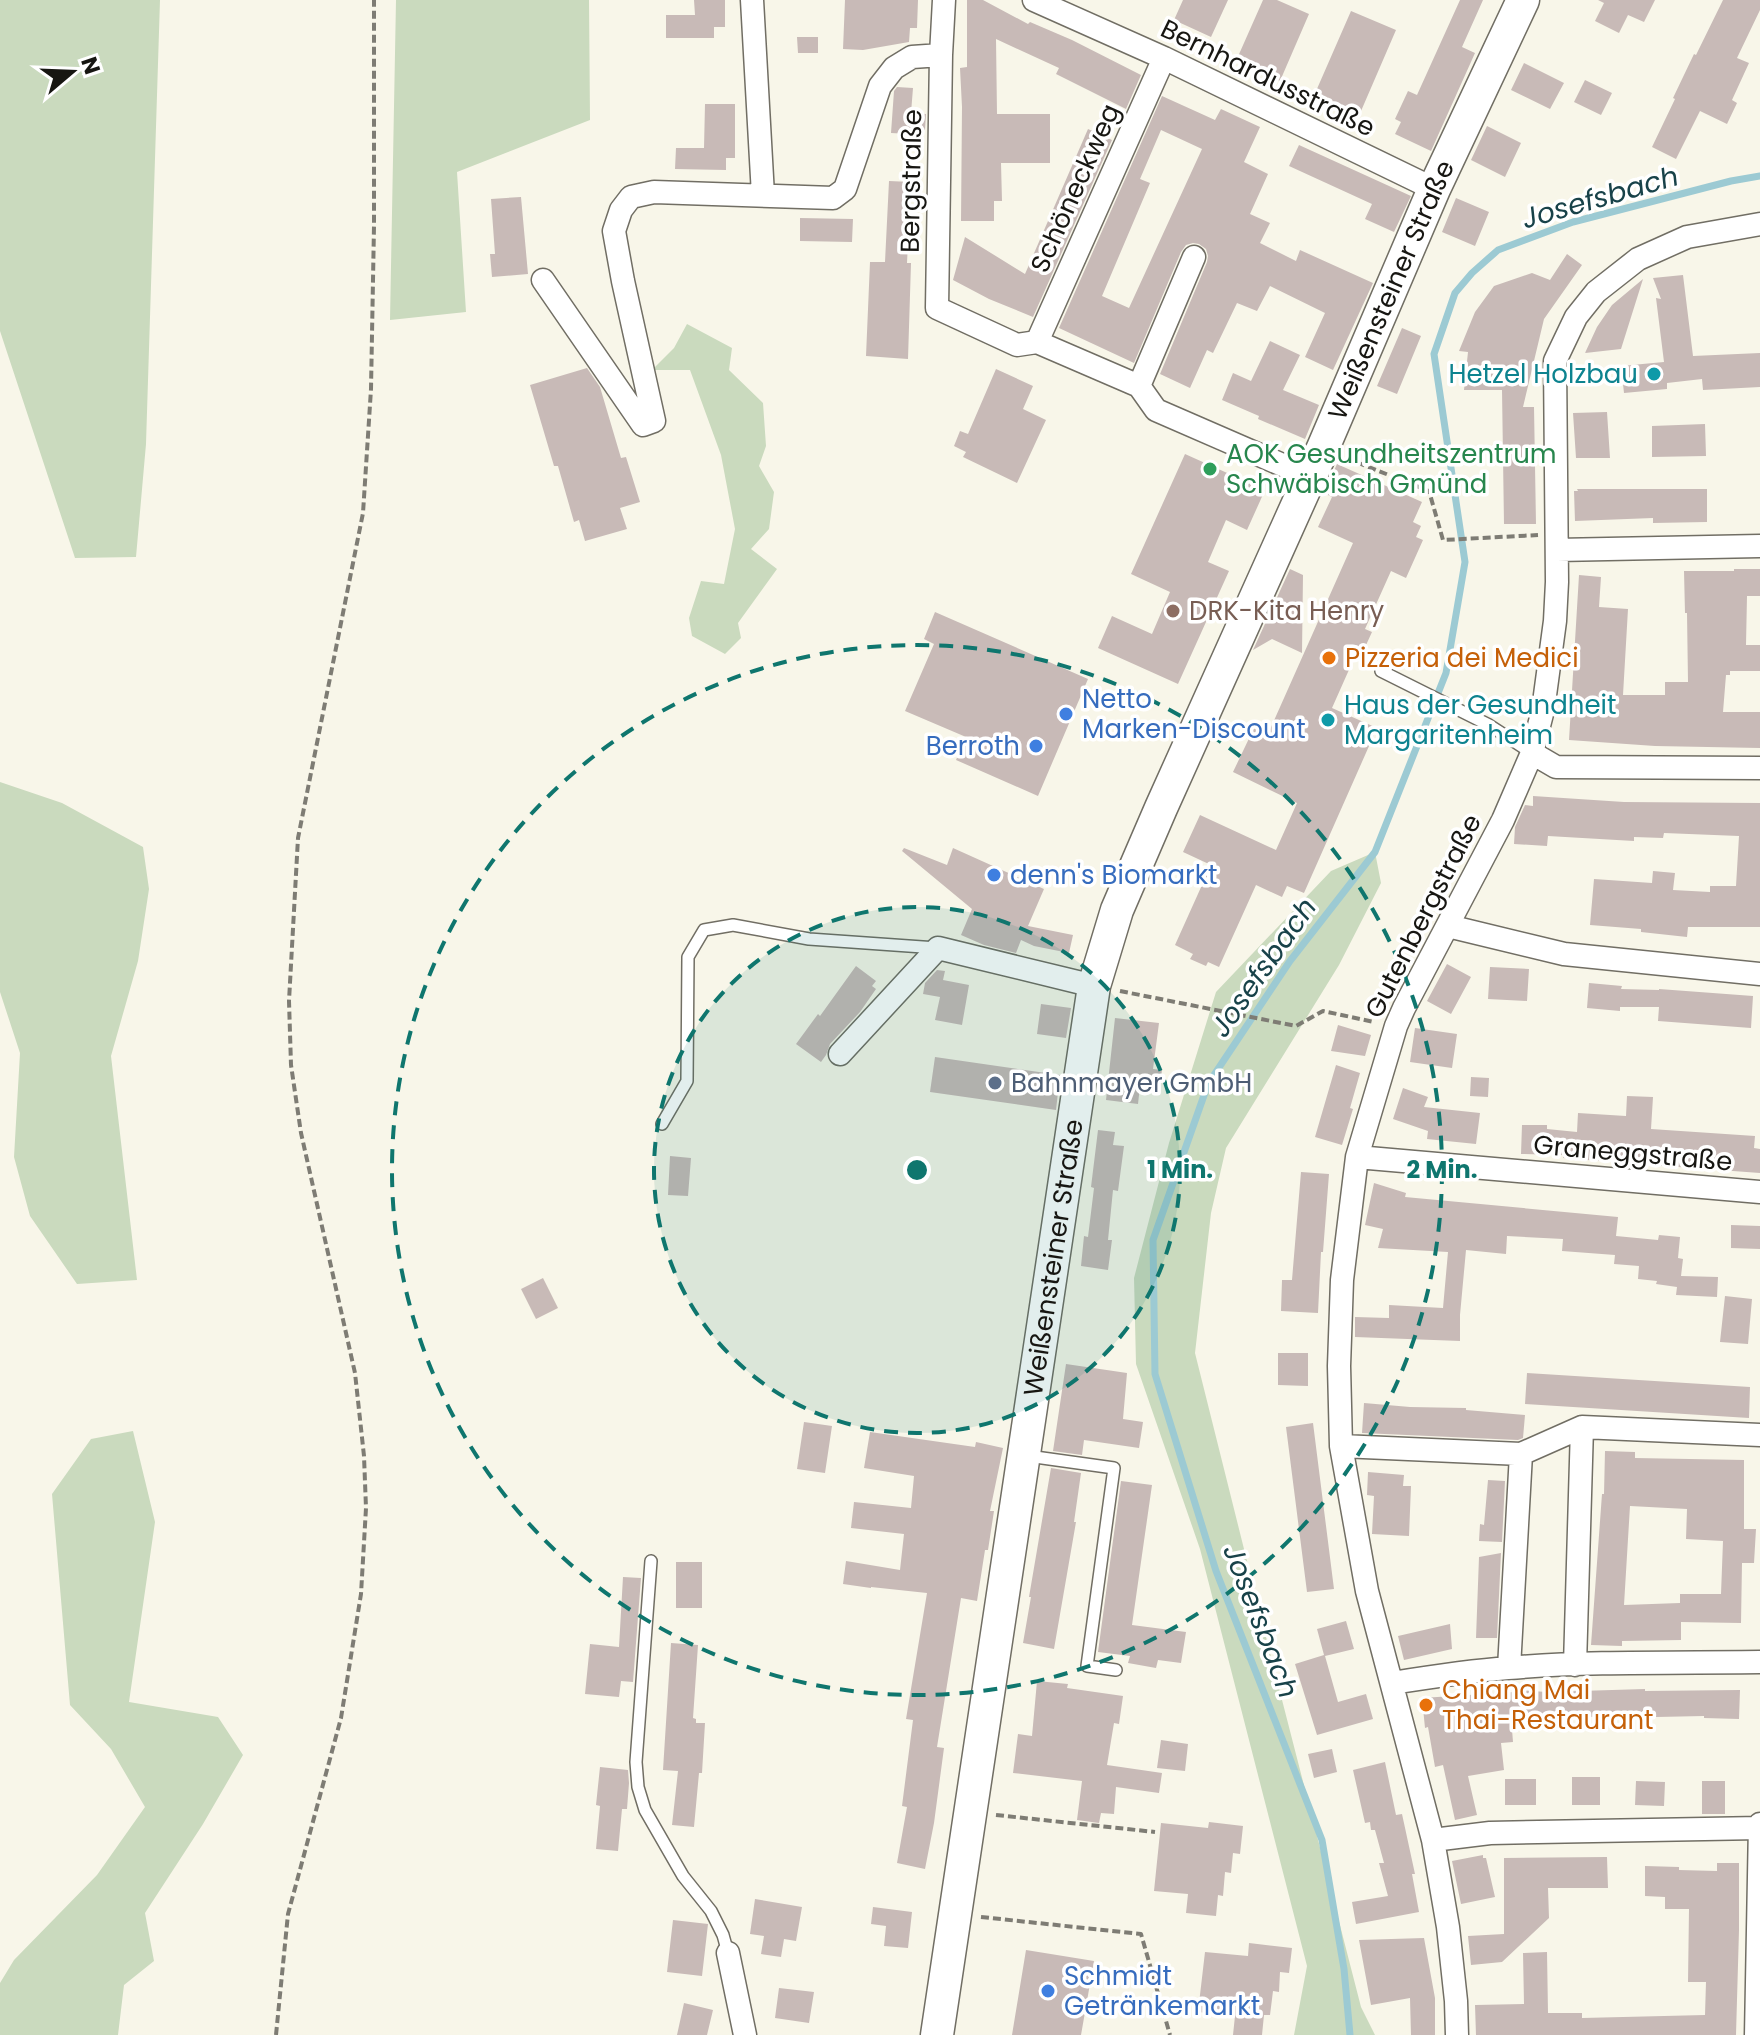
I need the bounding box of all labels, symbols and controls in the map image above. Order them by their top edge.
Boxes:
street label: Bernhardusstraße [1155,10,1381,146]
north arrow [32,32,112,112]
text: N [73,53,108,79]
street label: Schöneckweg [1022,98,1128,278]
street label: Bergstraße [892,109,930,253]
street label: Weißensteiner Straße [1319,154,1463,425]
water label: Josefsbach [1517,156,1683,238]
place label: Hetzel Holzbau [1448,356,1638,392]
marker: Hetzel Holzbau [1645,365,1663,383]
place label: AOK Gesundheitszentrum Schwäbisch Gmünd [1226,436,1557,502]
marker: AOK Gesundheitszentrum Schwäbisch Gmünd [1201,460,1219,478]
place label: DRK-Kita Henry [1189,593,1384,629]
marker: DRK-Kita Henry [1164,602,1182,620]
place label: Pizzeria dei Medici [1345,640,1579,676]
marker: Pizzeria dei Medici [1320,649,1338,667]
place label: Netto Marken-Discount [1082,681,1306,747]
place label: Haus der Gesundheit Margaritenheim [1344,687,1616,753]
marker: Netto Marken-Discount [1057,705,1075,723]
marker: Haus der Gesundheit Margaritenheim [1319,711,1337,729]
place label: Berroth [926,728,1020,764]
marker: Berroth [1027,737,1045,755]
street label: Gutenbergstraße [1356,808,1490,1024]
place label: denn's Biomarkt [1010,857,1218,893]
marker: denn's Biomarkt [985,866,1003,884]
water label: Josefsbach [1201,890,1326,1045]
place label: Bahnmayer GmbH [1011,1065,1252,1101]
marker: Bahnmayer GmbH [986,1074,1004,1092]
street label: Weißensteiner Straße [1015,1117,1092,1398]
street label: Graneggstraße [1532,1126,1734,1180]
text: 1 Min. [1147,1153,1213,1186]
text: 2 Min. [1407,1153,1477,1186]
centre of rings [903,1156,931,1184]
water label: Josefsbach [1213,1539,1308,1703]
place label: Chiang Mai Thai-Restaurant [1442,1672,1654,1738]
marker: Chiang Mai Thai-Restaurant [1417,1696,1435,1714]
place label: Schmidt Getränkemarkt [1064,1958,1260,2024]
marker: Schmidt Getränkemarkt [1039,1982,1057,2000]

